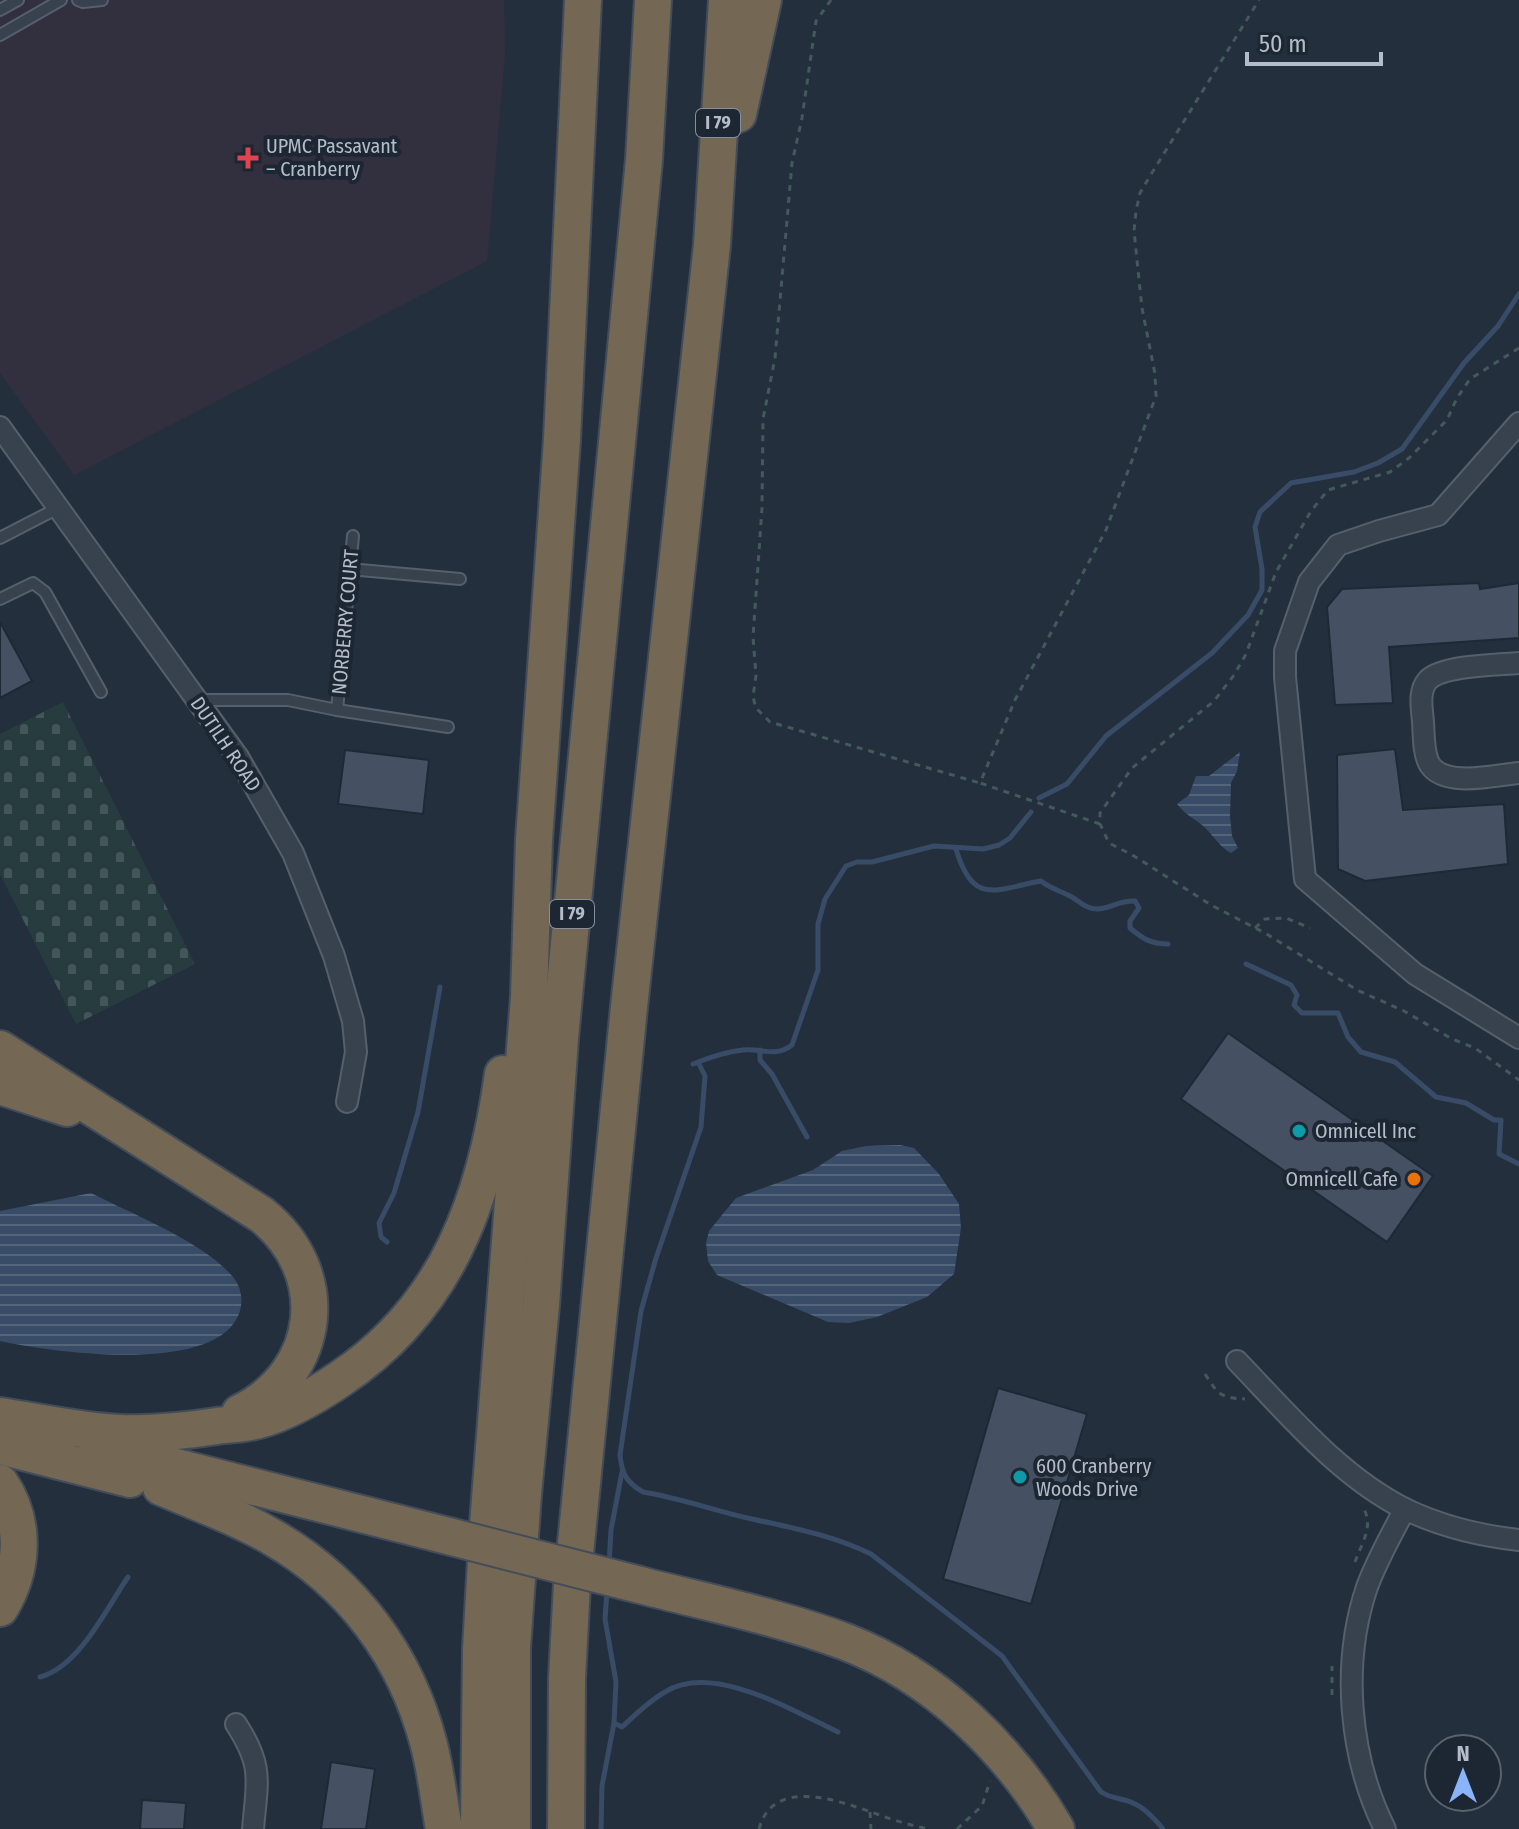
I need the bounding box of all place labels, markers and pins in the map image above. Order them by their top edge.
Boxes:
place label: UPMC Passavant – Cranberry [266,134,398,181]
marker: UPMC Passavant – Cranberry [237,147,259,169]
place label: Omnicell Inc [1315,1119,1417,1143]
marker: Omnicell Inc [1290,1122,1308,1140]
place label: Omnicell Cafe [1286,1167,1398,1191]
marker: Omnicell Cafe [1405,1170,1423,1188]
place label: 600 Cranberry Woods Drive [1036,1454,1151,1501]
marker: 600 Cranberry Woods Drive [1011,1468,1029,1486]

